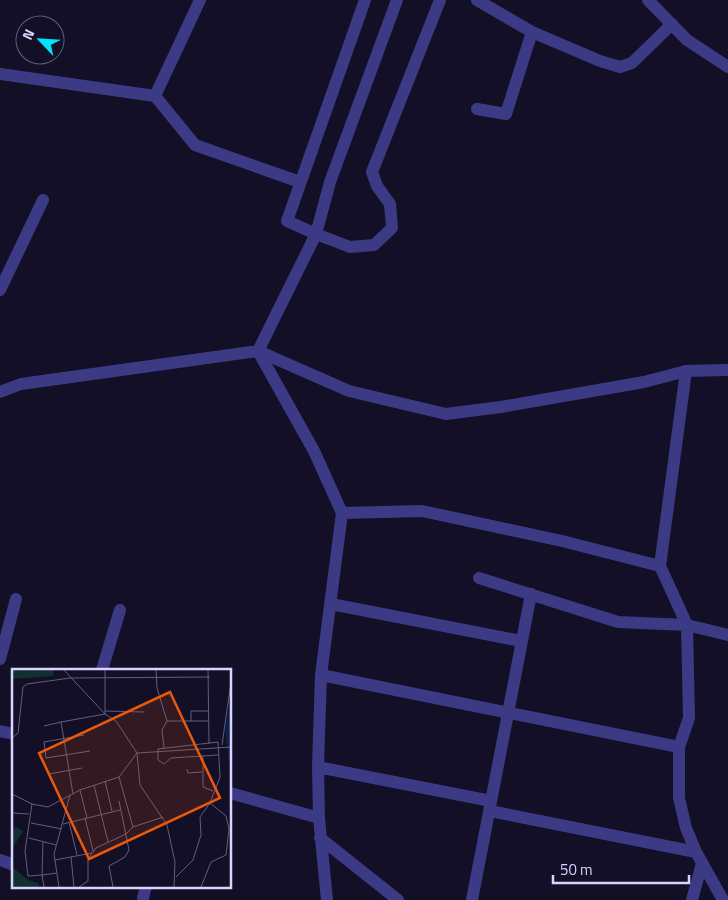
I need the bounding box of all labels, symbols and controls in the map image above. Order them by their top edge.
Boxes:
north arrow [15,15,65,65]
text: N [16,25,39,43]
inset map [12,669,231,888]
scale bar [553,852,689,884]
text: 50 m [560,858,593,881]

